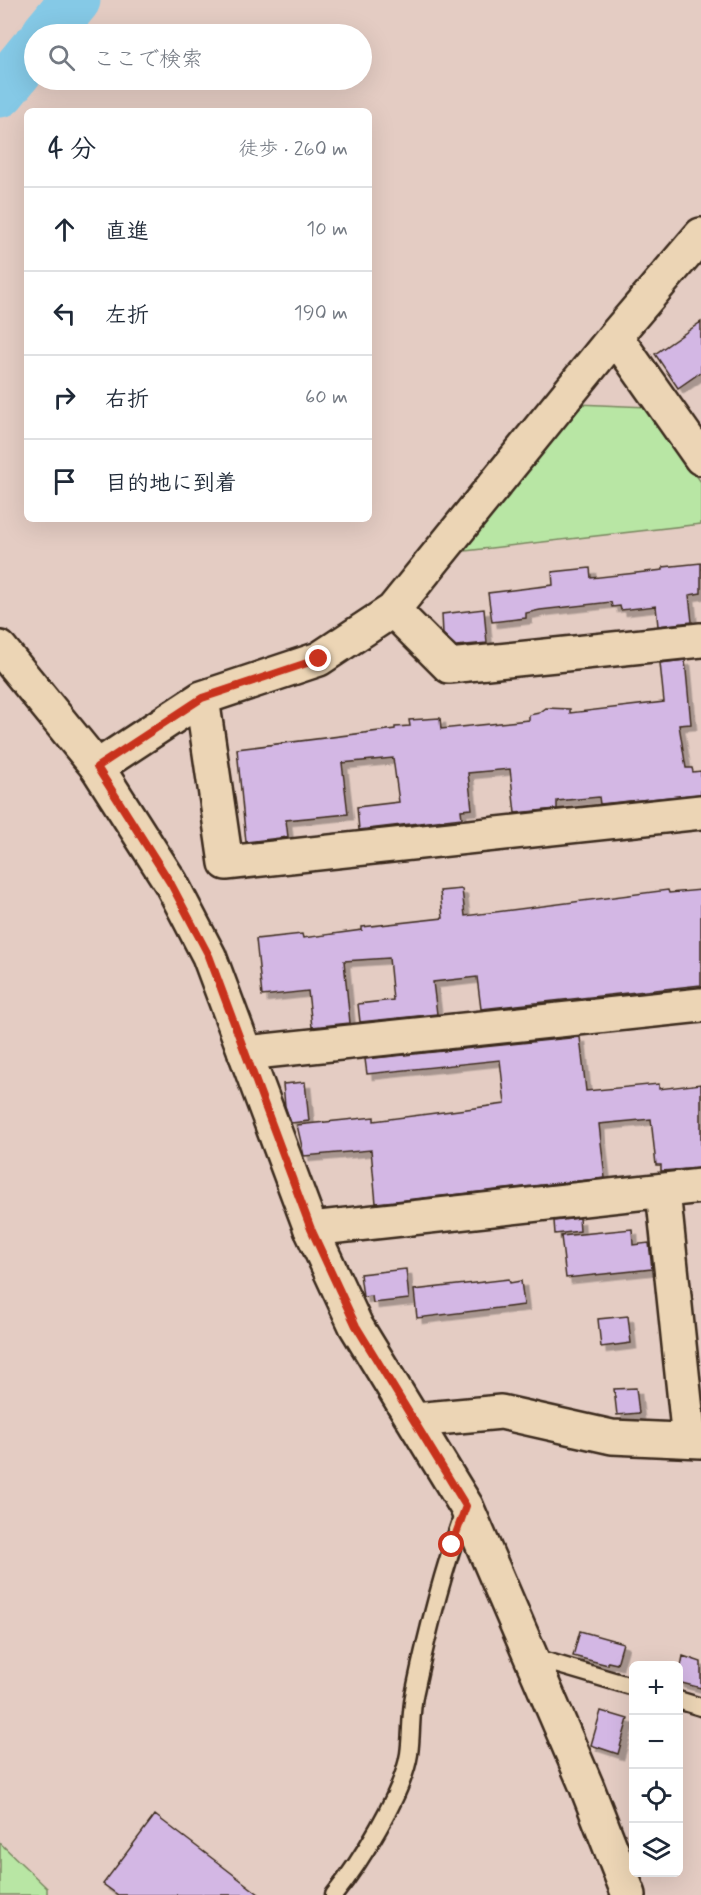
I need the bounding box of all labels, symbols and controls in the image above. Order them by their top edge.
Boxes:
search box [24,24,372,90]
icon: search [45,41,78,74]
text: ここで検索 [93,46,203,74]
text: 4 分 [48,133,96,167]
text: 徒歩 · 260 m [238,136,348,163]
icon: ahead [48,213,81,246]
text: 10 m [306,216,348,243]
text: 直進 [105,218,149,246]
icon: left [48,297,81,330]
text: 190 m [294,300,348,327]
text: 左折 [105,302,149,330]
icon: right [48,381,81,414]
text: 60 m [305,384,348,411]
text: 右折 [105,386,149,414]
icon: arrive [48,465,81,498]
text: 目的地に到着 [105,470,237,498]
route end [305,645,331,671]
route start [438,1531,464,1557]
map controls [629,1661,683,1877]
button: + [629,1661,683,1715]
button: − [629,1715,683,1769]
button: locate [629,1769,683,1823]
button: layers [629,1823,683,1877]

